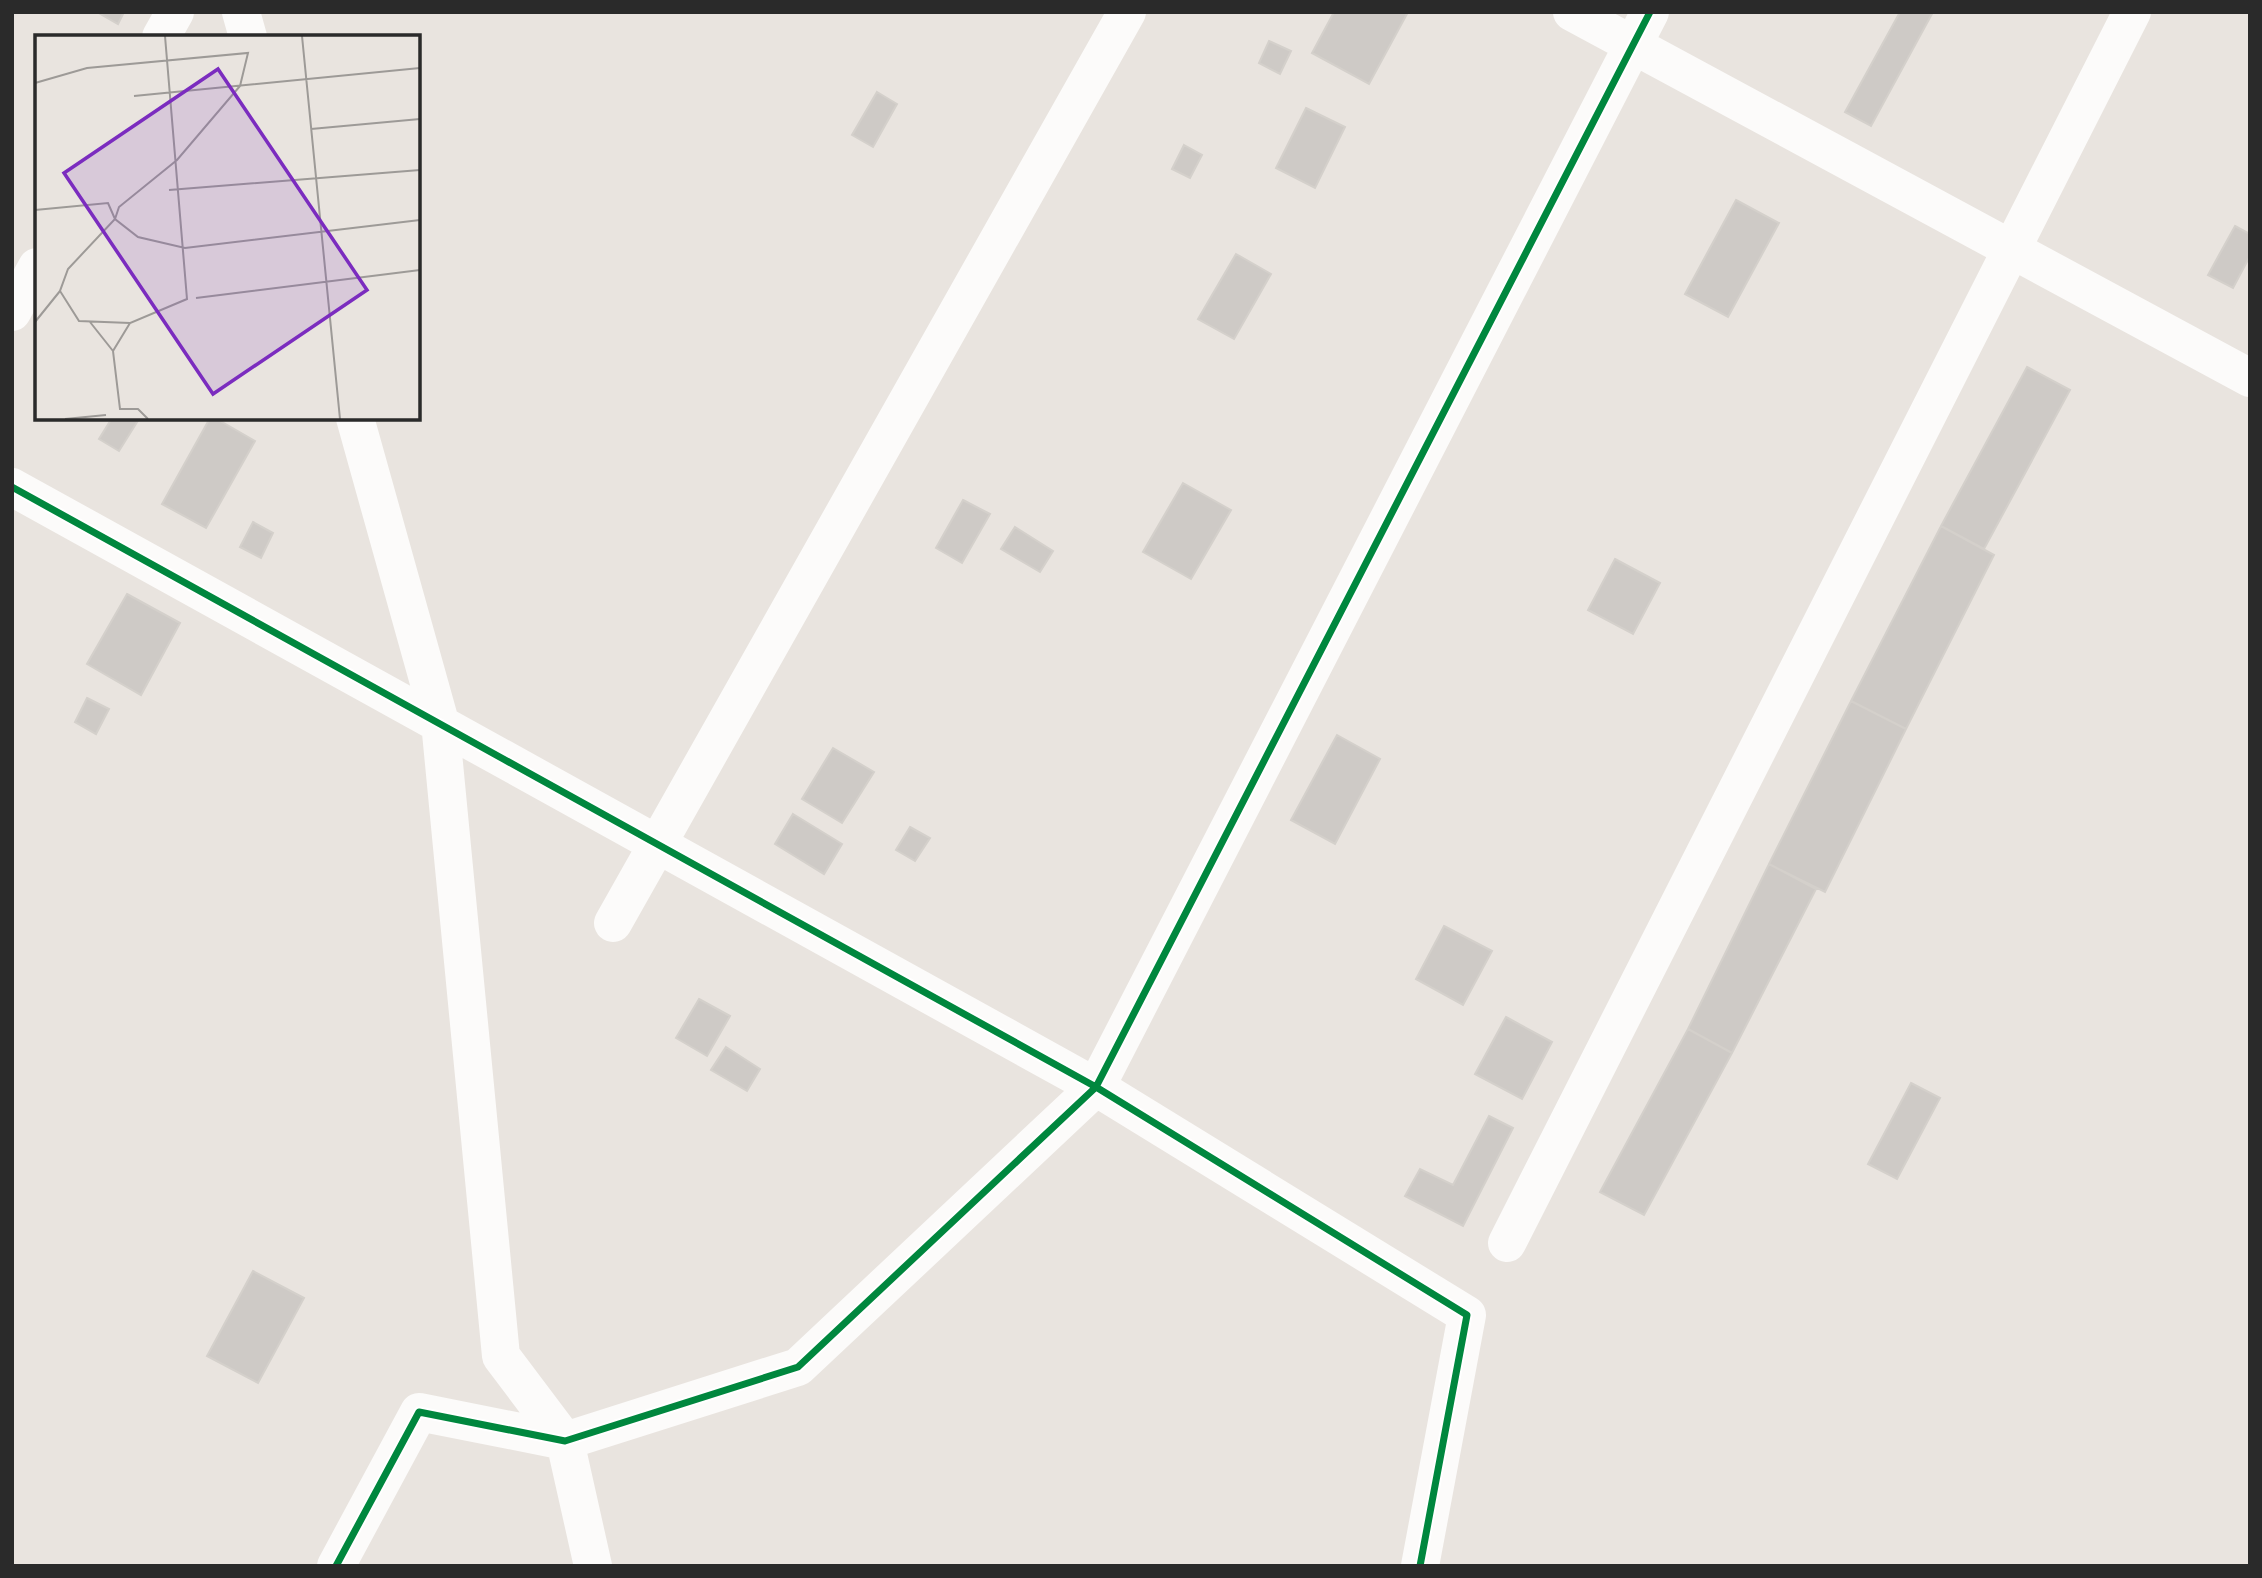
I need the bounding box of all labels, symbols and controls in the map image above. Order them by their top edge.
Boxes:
inset map [35,35,420,420]

